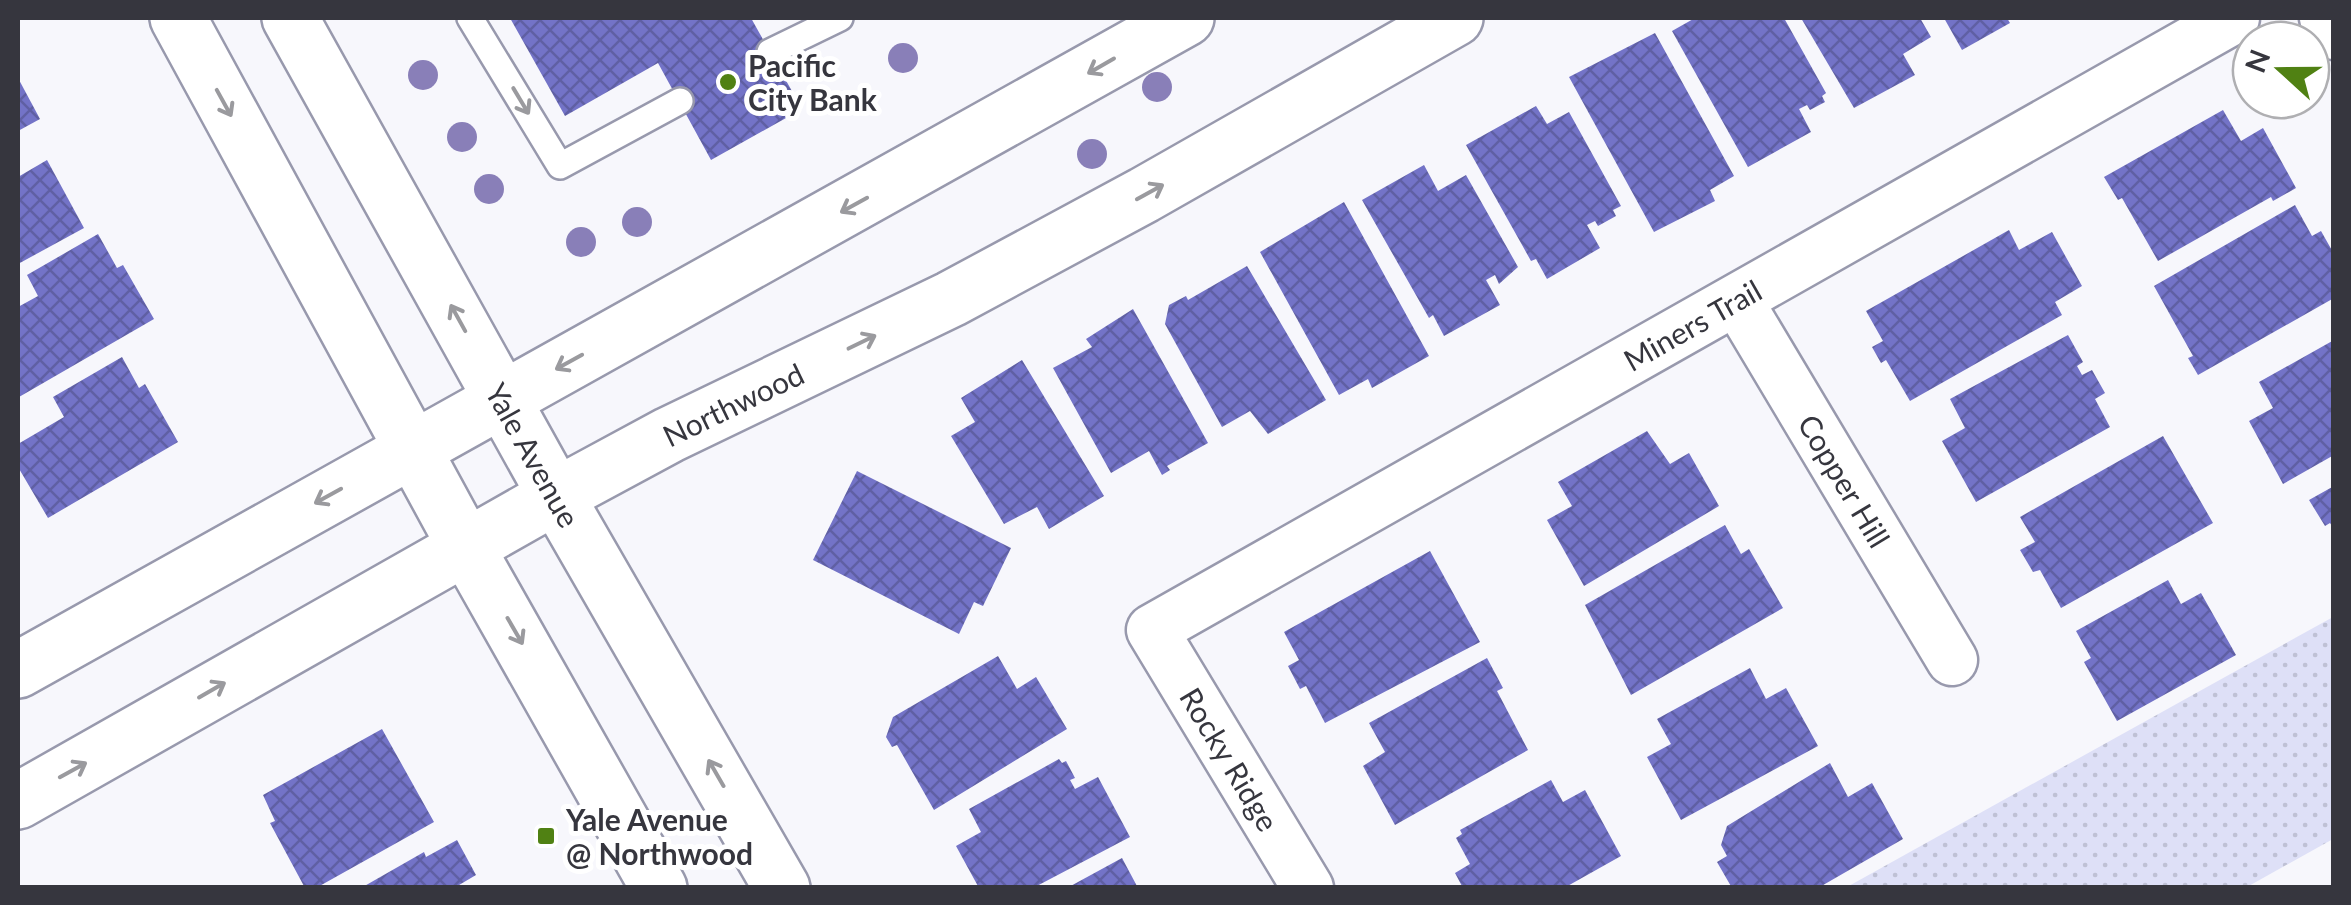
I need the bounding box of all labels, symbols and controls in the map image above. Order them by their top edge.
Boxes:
north arrow [2231,20,2331,120]
text: N [2237,45,2276,77]
place label: Pacific City Bank [748,47,878,117]
one-way arrow [1087,56,1116,76]
marker: Pacific City Bank [717,71,739,93]
one-way arrow [510,86,531,115]
one-way arrow [215,88,235,117]
one-way arrow [1134,181,1164,201]
one-way arrow [840,196,869,216]
street label: Miners Trail [1617,271,1767,378]
one-way arrow [448,304,468,334]
one-way arrow [846,332,876,351]
one-way arrow [555,352,584,372]
street label: Northwood [657,355,809,453]
street label: Yale Avenue [479,377,588,533]
street label: Copper Hill [1791,408,1898,553]
one-way arrow [314,487,343,507]
one-way arrow [505,616,525,645]
one-way arrow [197,680,227,700]
street label: Rocky Ridge [1173,681,1287,837]
one-way arrow [57,759,87,779]
one-way arrow [705,759,725,788]
place label: Yale Avenue @ Northwood [565,801,753,871]
marker: Yale Avenue @ Northwood [535,825,557,847]

